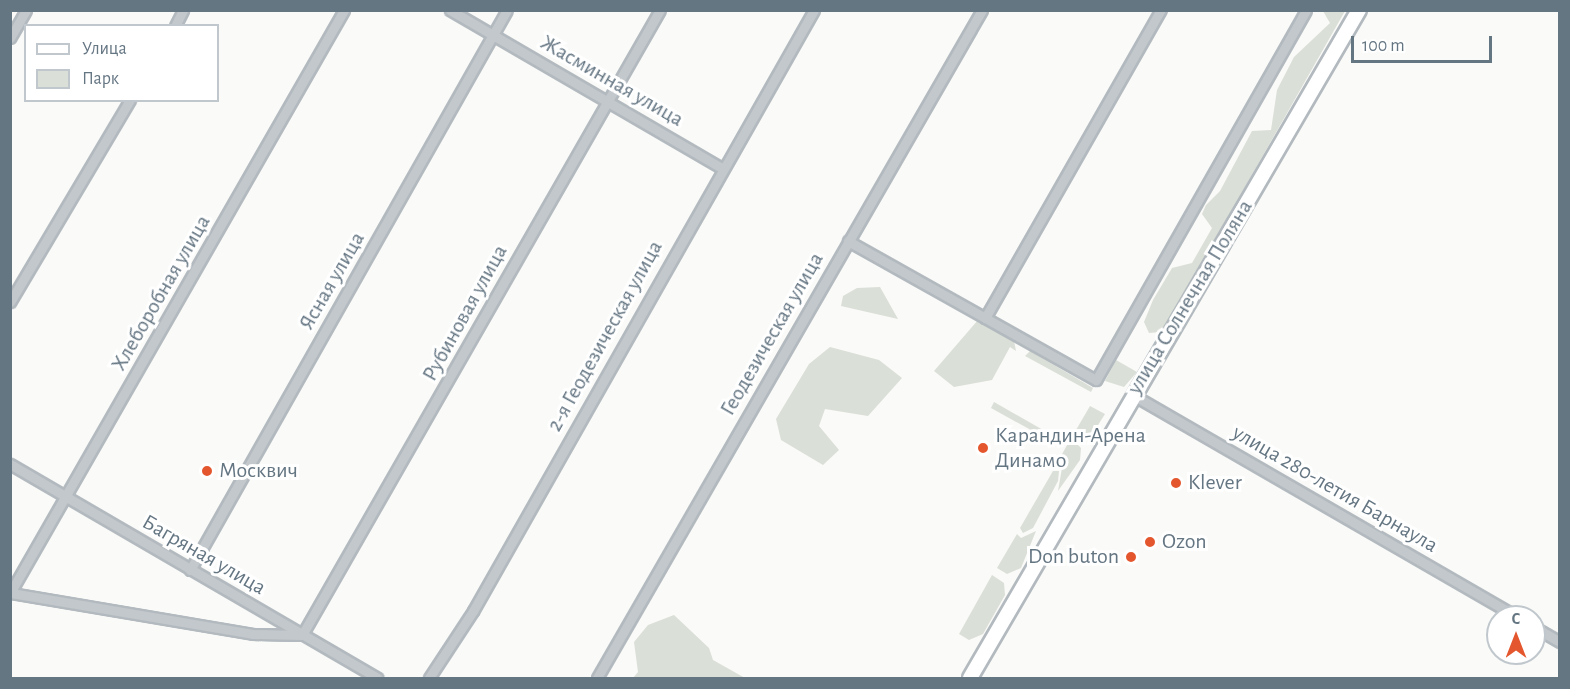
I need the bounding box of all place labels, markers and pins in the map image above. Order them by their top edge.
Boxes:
place label: Карандин-Арена Динамо [995,422,1146,474]
marker: Карандин-Арена Динамо [976,441,990,455]
place label: Москвич [219,458,298,484]
marker: Москвич [200,464,214,478]
place label: Klever [1188,470,1242,496]
marker: Klever [1169,476,1183,490]
place label: Ozon [1162,529,1207,555]
marker: Ozon [1143,535,1157,549]
place label: Don buton [1028,544,1119,570]
marker: Don buton [1124,550,1138,564]

